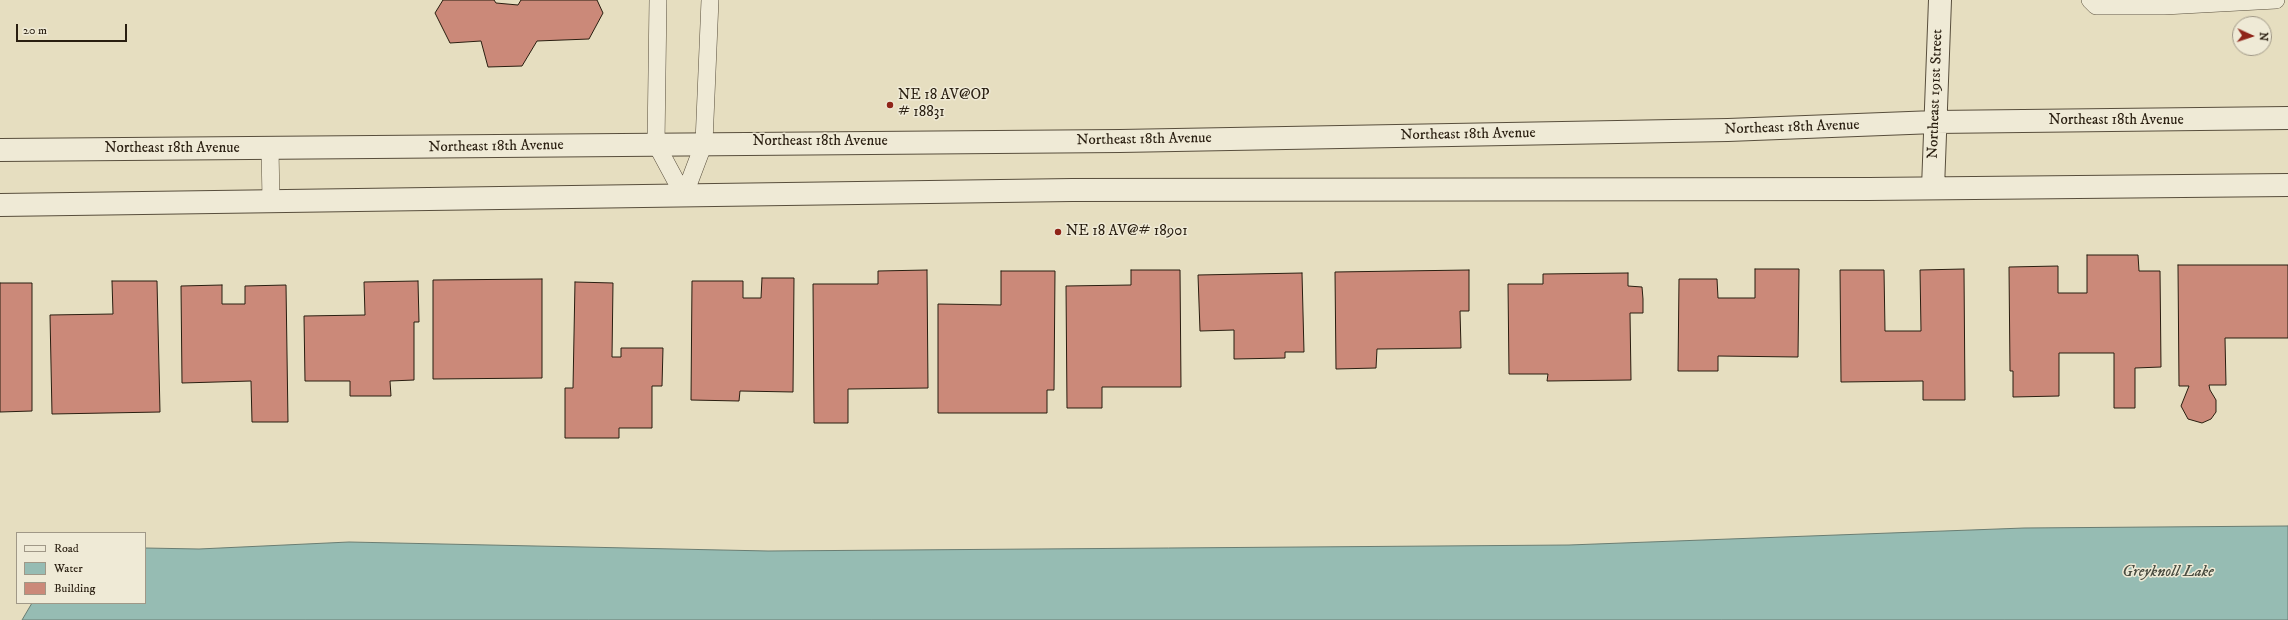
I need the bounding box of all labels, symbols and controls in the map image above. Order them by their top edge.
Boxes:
scale bar [18,16,129,42]
north arrow [2232,16,2272,56]
text: 20 m [23,23,47,38]
street label: Northeast 191st Street [1925,29,1947,159]
text: N [2256,32,2270,41]
place label: NE 18 AV@OP # 18831 [898,87,990,122]
marker: NE 18 AV@OP # 18831 [885,100,895,110]
street label: Northeast 18th Avenue [2048,112,2184,130]
street label: Northeast 18th Avenue [1724,117,1860,139]
street label: Northeast 18th Avenue [1400,125,1536,145]
street label: Northeast 18th Avenue [1076,130,1212,150]
street label: Northeast 18th Avenue [752,133,888,151]
street label: Northeast 18th Avenue [428,137,564,157]
street label: Northeast 18th Avenue [104,140,240,158]
place label: NE 18 AV@# 18901 [1066,223,1188,241]
marker: NE 18 AV@# 18901 [1053,227,1063,237]
legend [16,532,146,604]
text: Road [54,541,79,556]
text: Water [54,561,83,576]
water label: Greyknoll Lake [2122,563,2214,583]
text: Building [54,581,95,596]

